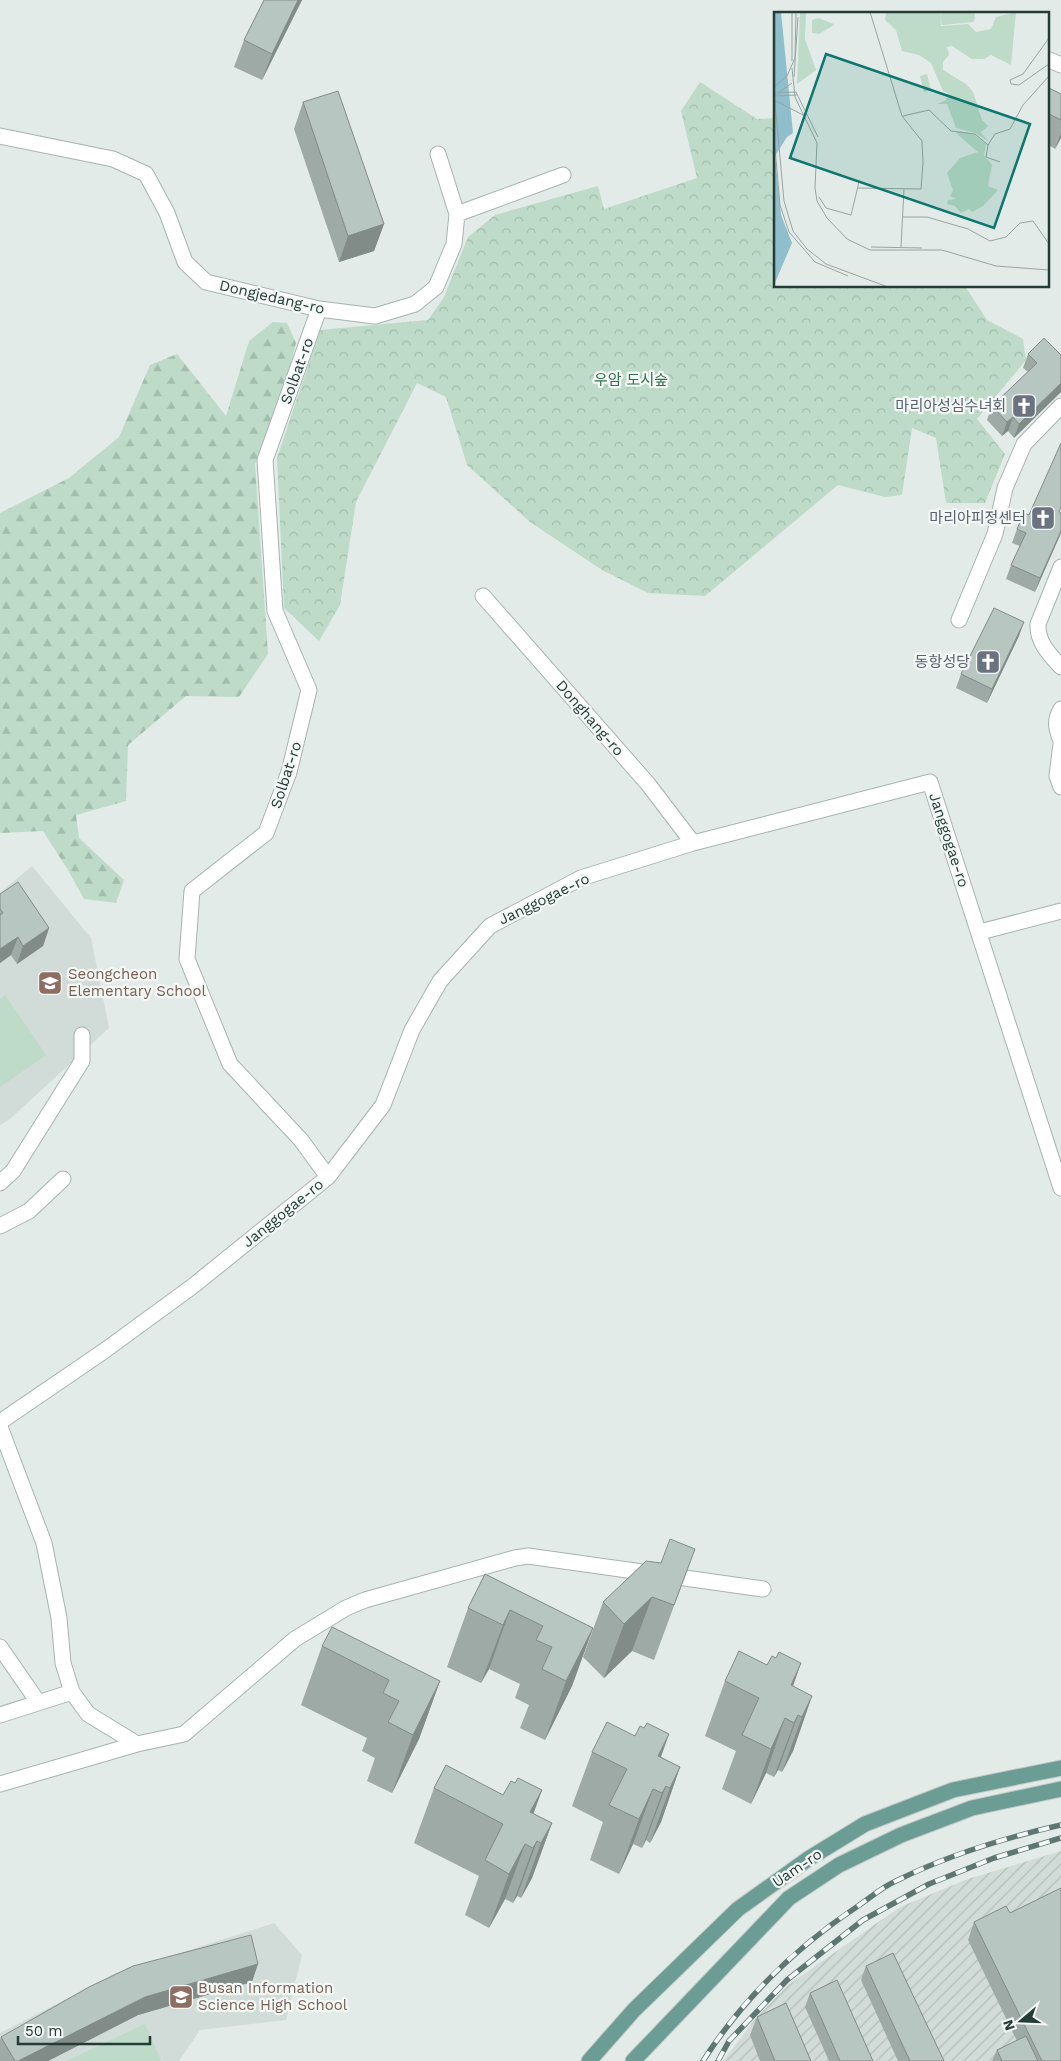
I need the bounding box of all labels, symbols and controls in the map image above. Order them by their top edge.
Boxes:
inset map [774,12,1048,288]
street label: Dongjedang-ro [218,276,326,318]
street label: Solbat-ro [277,335,317,407]
park label: 우암 도시숲 [594,371,668,389]
church icon: 마리아성심수녀회 [1011,393,1037,419]
place label: 마리아성심수녀회 [896,397,1006,415]
church icon: 마리아피정센터 [1030,505,1056,531]
place label: 마리아피정센터 [929,509,1026,527]
church icon: 동항성당 [975,649,1001,675]
place label: 동항성당 [915,653,970,671]
street label: Donghang-ro [552,676,628,760]
street label: Solbat-ro [267,739,305,811]
street label: Janggogae-ro [925,790,973,890]
street label: Janggogae-ro [496,869,592,929]
place label: Seongcheon Elementary School [68,965,207,1000]
school or university icon: Seongcheon Elementary School [37,970,63,996]
street label: Janggogae-ro [239,1175,327,1251]
street label: Uam-ro [769,1845,825,1891]
place label: Busan Information Science High School [198,1979,348,2014]
school or university icon: Busan Information Science High School [168,1984,194,2010]
north arrow [996,1996,1046,2046]
scale bar [18,2014,150,2046]
text: N [999,2018,1018,2033]
text: 50 m [25,2022,62,2040]

